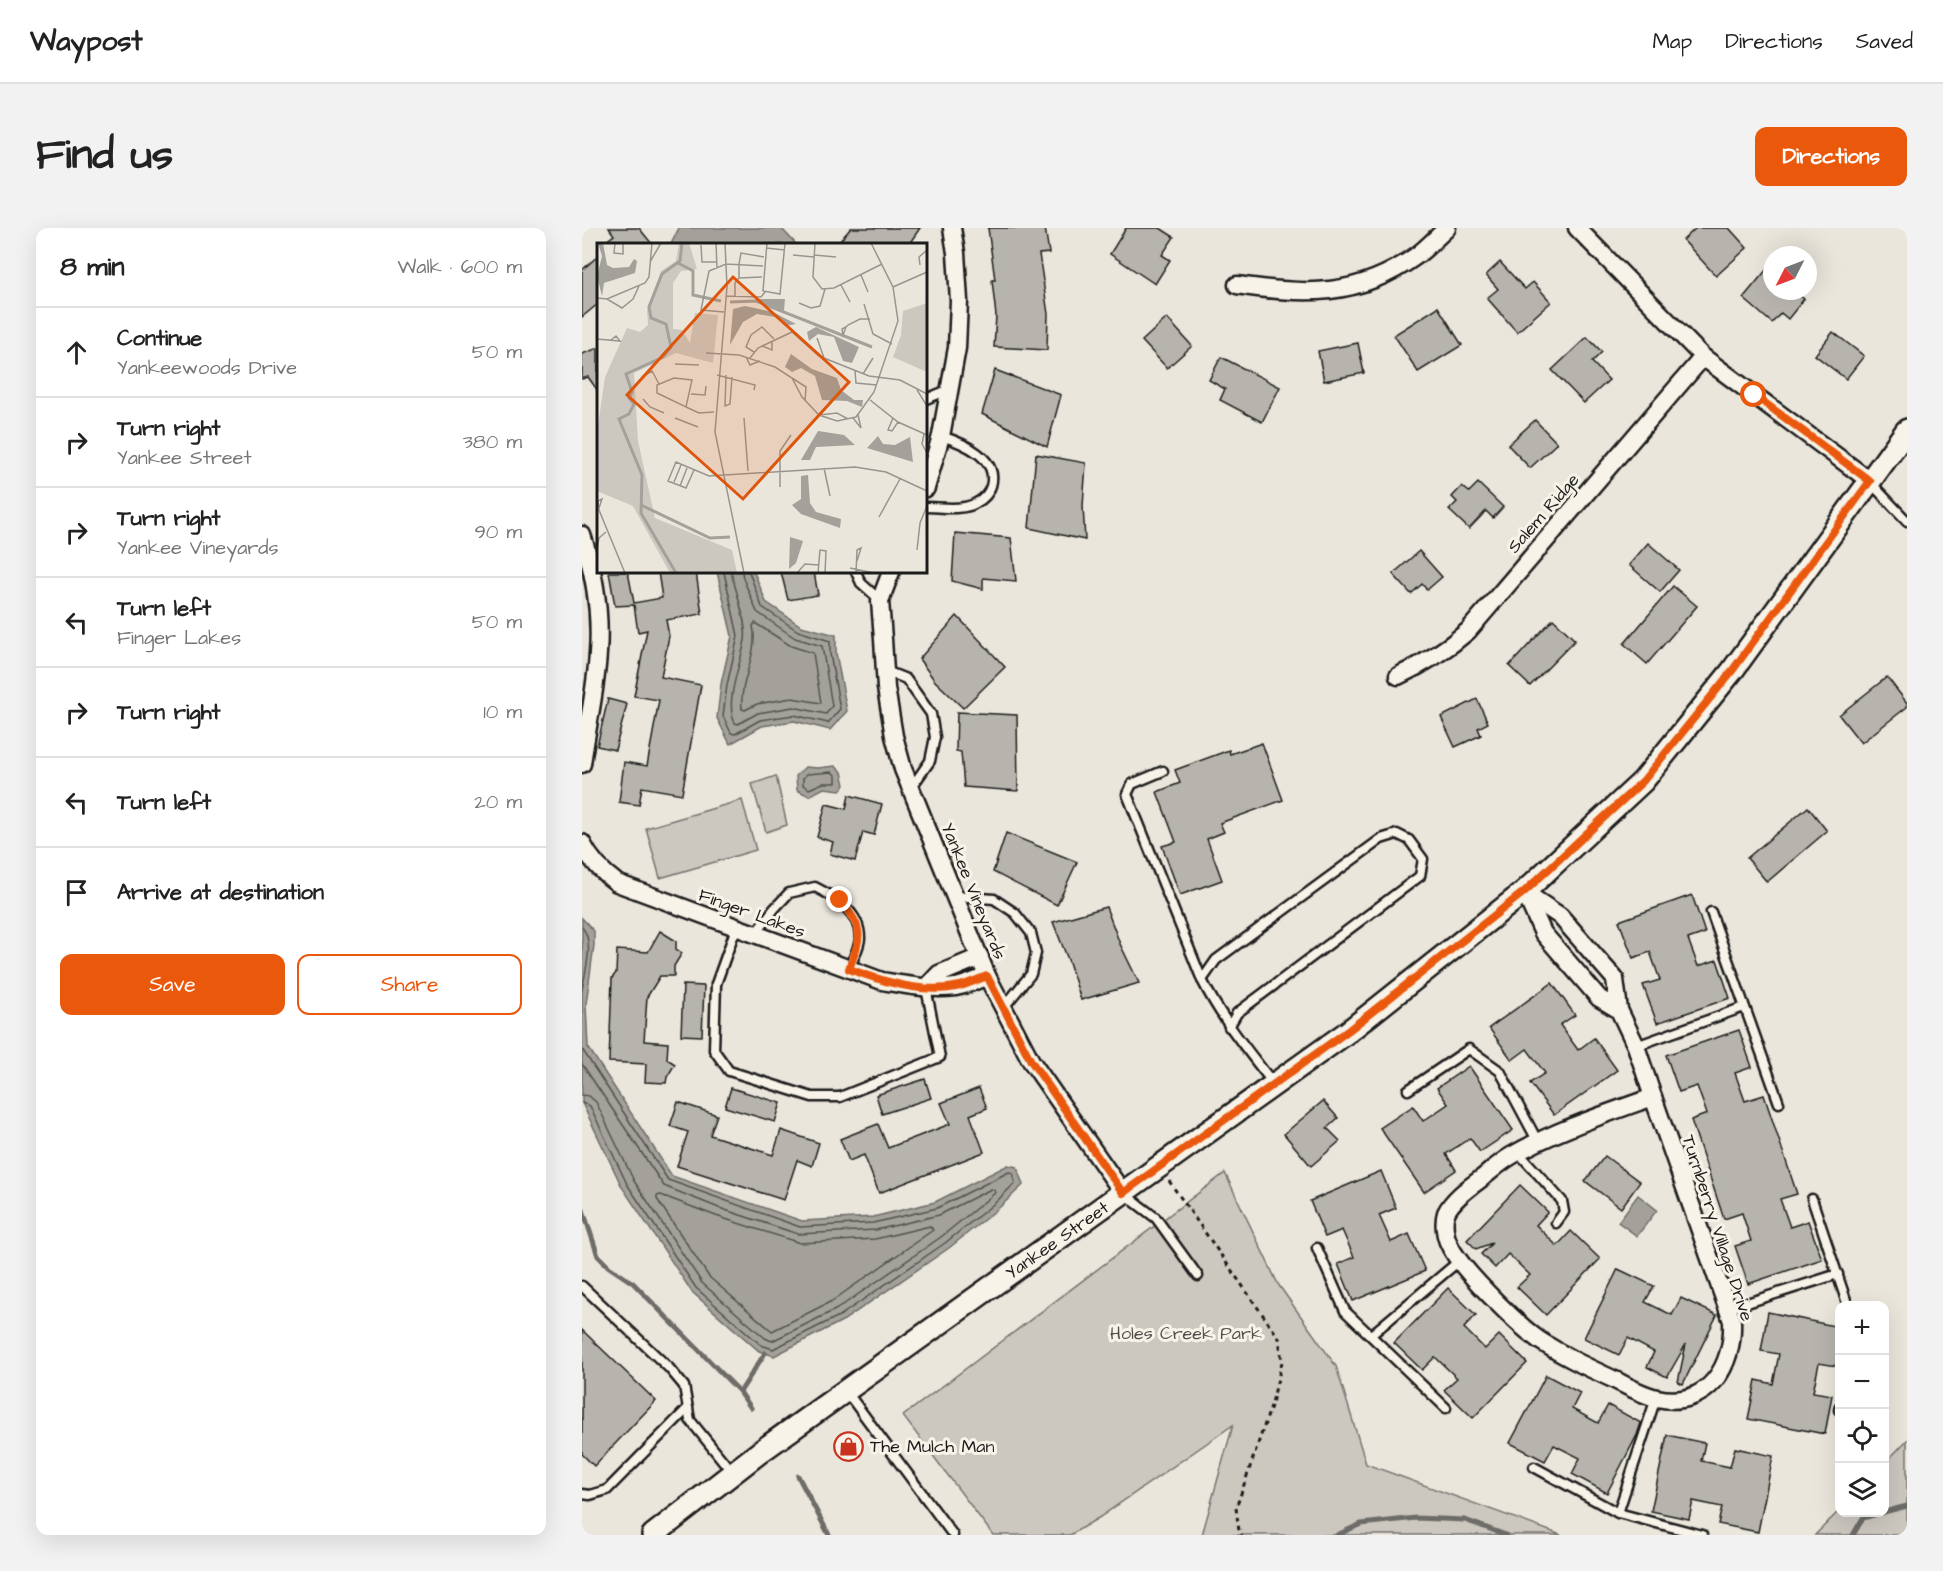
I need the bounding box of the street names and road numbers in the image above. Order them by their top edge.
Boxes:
street label: Salem Ridge [1502,468,1586,559]
street label: Yankee Vineyards [934,819,1012,964]
street label: Finger Lakes [695,883,809,945]
street label: Turnberry Village Drive [1675,1132,1760,1325]
street label: Yankee Street [1001,1195,1115,1285]

